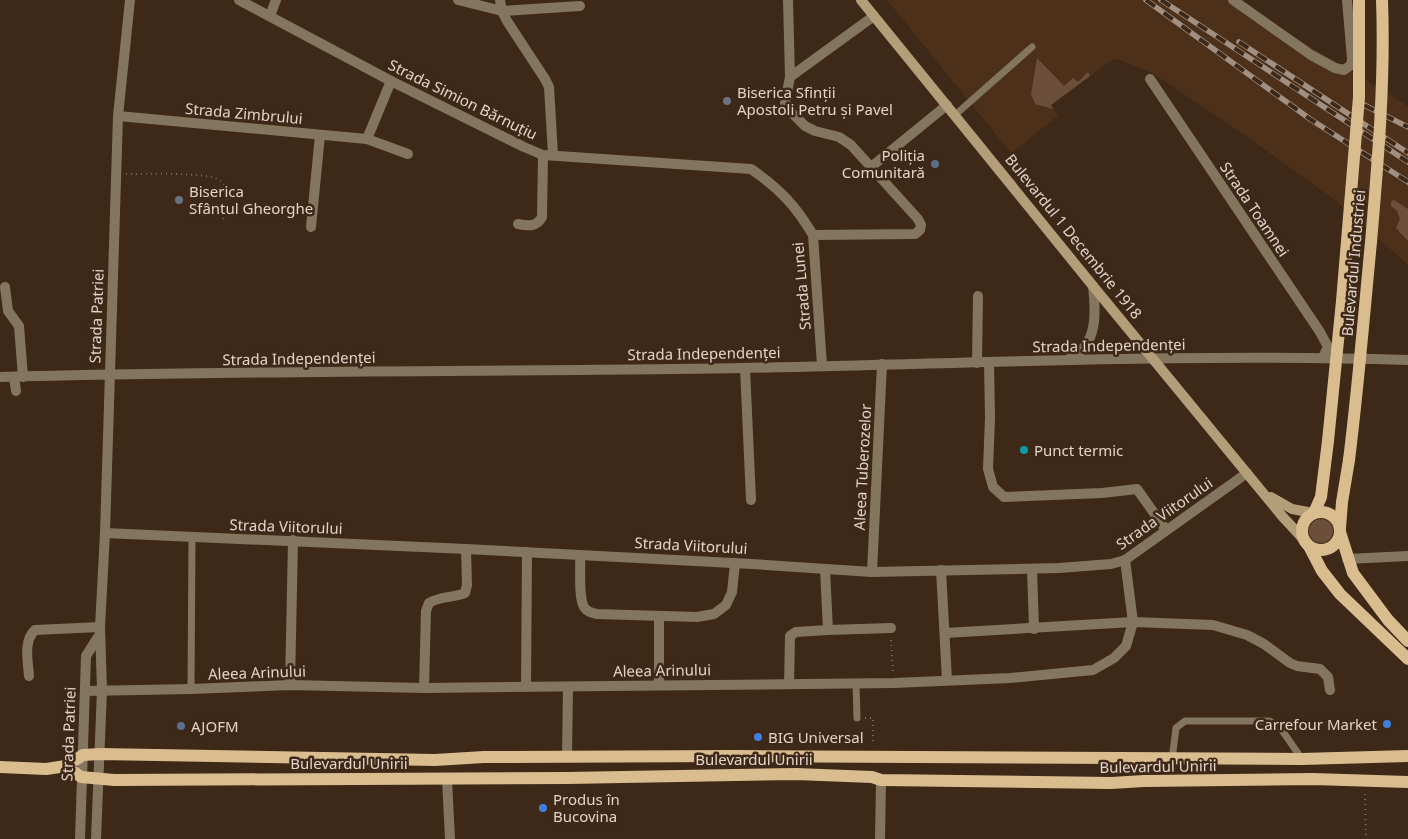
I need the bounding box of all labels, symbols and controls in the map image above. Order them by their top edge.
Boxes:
street label: Strada Simion Bărnuțiu [385,54,541,144]
place label: Biserica Sfinții Apostoli Petru și Pavel [737,82,893,119]
marker: Biserica Sfinții Apostoli Petru și Pavel [721,95,733,107]
street label: Strada Zimbrului [185,98,303,128]
place label: Poliția Comunitară [842,145,925,182]
street label: Bulevardul 1 Decembrie 1918 [1001,149,1147,323]
marker: Poliția Comunitară [929,158,941,170]
street label: Strada Toamnei [1216,158,1294,260]
place label: Biserica Sfântul Gheorghe [189,181,313,218]
street label: Bulevardul Industriei [1337,189,1369,337]
marker: Biserica Sfântul Gheorghe [173,194,185,206]
street label: Strada Lunei [787,241,815,331]
street label: Strada Patriei [84,268,108,364]
street label: Strada Independenței [1032,334,1186,356]
street label: Strada Independenței [627,342,781,364]
street label: Strada Independenței [222,347,376,369]
street label: Aleea Tuberozelor [849,403,875,531]
place label: Punct termic [1034,440,1123,460]
marker: Punct termic [1018,444,1030,456]
street label: Strada Viitorului [1112,472,1216,554]
street label: Strada Viitorului [229,514,343,538]
street label: Strada Viitorului [634,532,748,558]
street label: Aleea Arinului [613,659,711,681]
street label: Aleea Arinului [208,660,306,684]
street label: Strada Patriei [56,686,80,782]
place label: Carrefour Market [1255,714,1378,734]
place label: AJOFM [191,716,239,736]
marker: Carrefour Market [1381,718,1393,730]
marker: AJOFM [175,720,187,732]
place label: BIG Universal [768,727,864,747]
marker: BIG Universal [752,731,764,743]
street label: Bulevardul Unirii [695,749,813,769]
street label: Bulevardul Unirii [290,753,408,773]
street label: Bulevardul Unirii [1099,755,1217,777]
place label: Produs în Bucovina [553,789,620,826]
marker: Produs în Bucovina [537,802,549,814]

